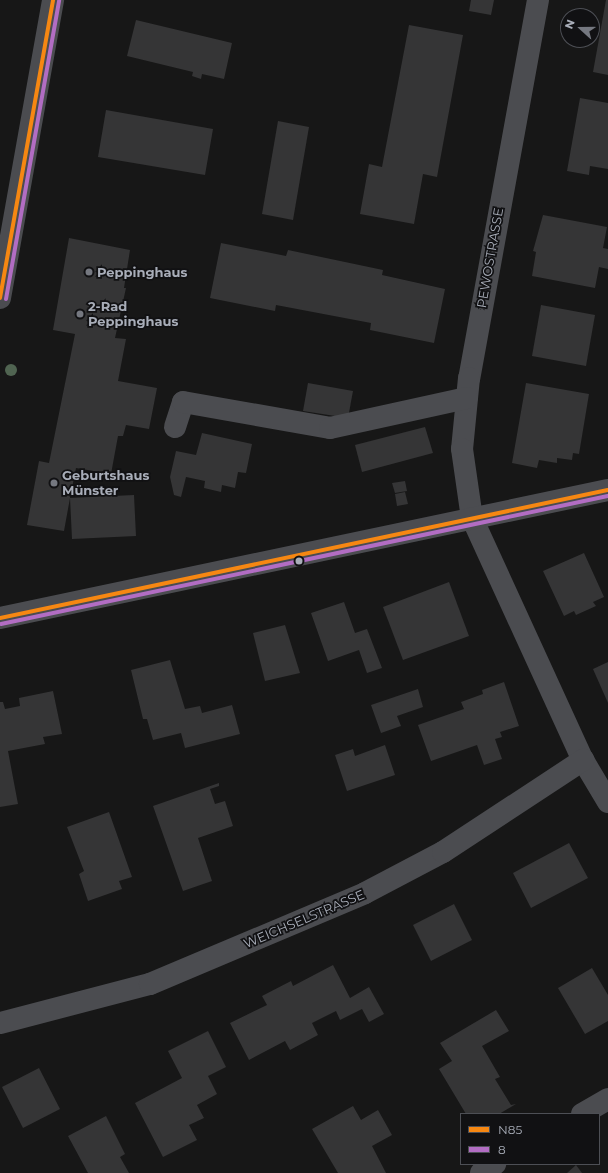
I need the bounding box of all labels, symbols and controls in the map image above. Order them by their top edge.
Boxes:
north arrow [560,8,600,48]
text: N [562,17,578,31]
street label: PEWOSTRASSE [473,207,507,309]
place label: Peppinghaus [97,264,187,280]
marker: Peppinghaus [84,267,94,277]
place label: 2-Rad Peppinghaus [88,299,178,330]
marker: 2-Rad Peppinghaus [75,309,85,319]
place label: Geburtshaus Münster [62,468,149,499]
marker: Geburtshaus Münster [49,478,59,488]
unlabelled marker [294,556,304,566]
street label: WEICHSELSTRASSE [241,886,367,952]
legend [460,1113,600,1165]
text: N85 [498,1122,522,1137]
text: 8 [498,1142,506,1157]

